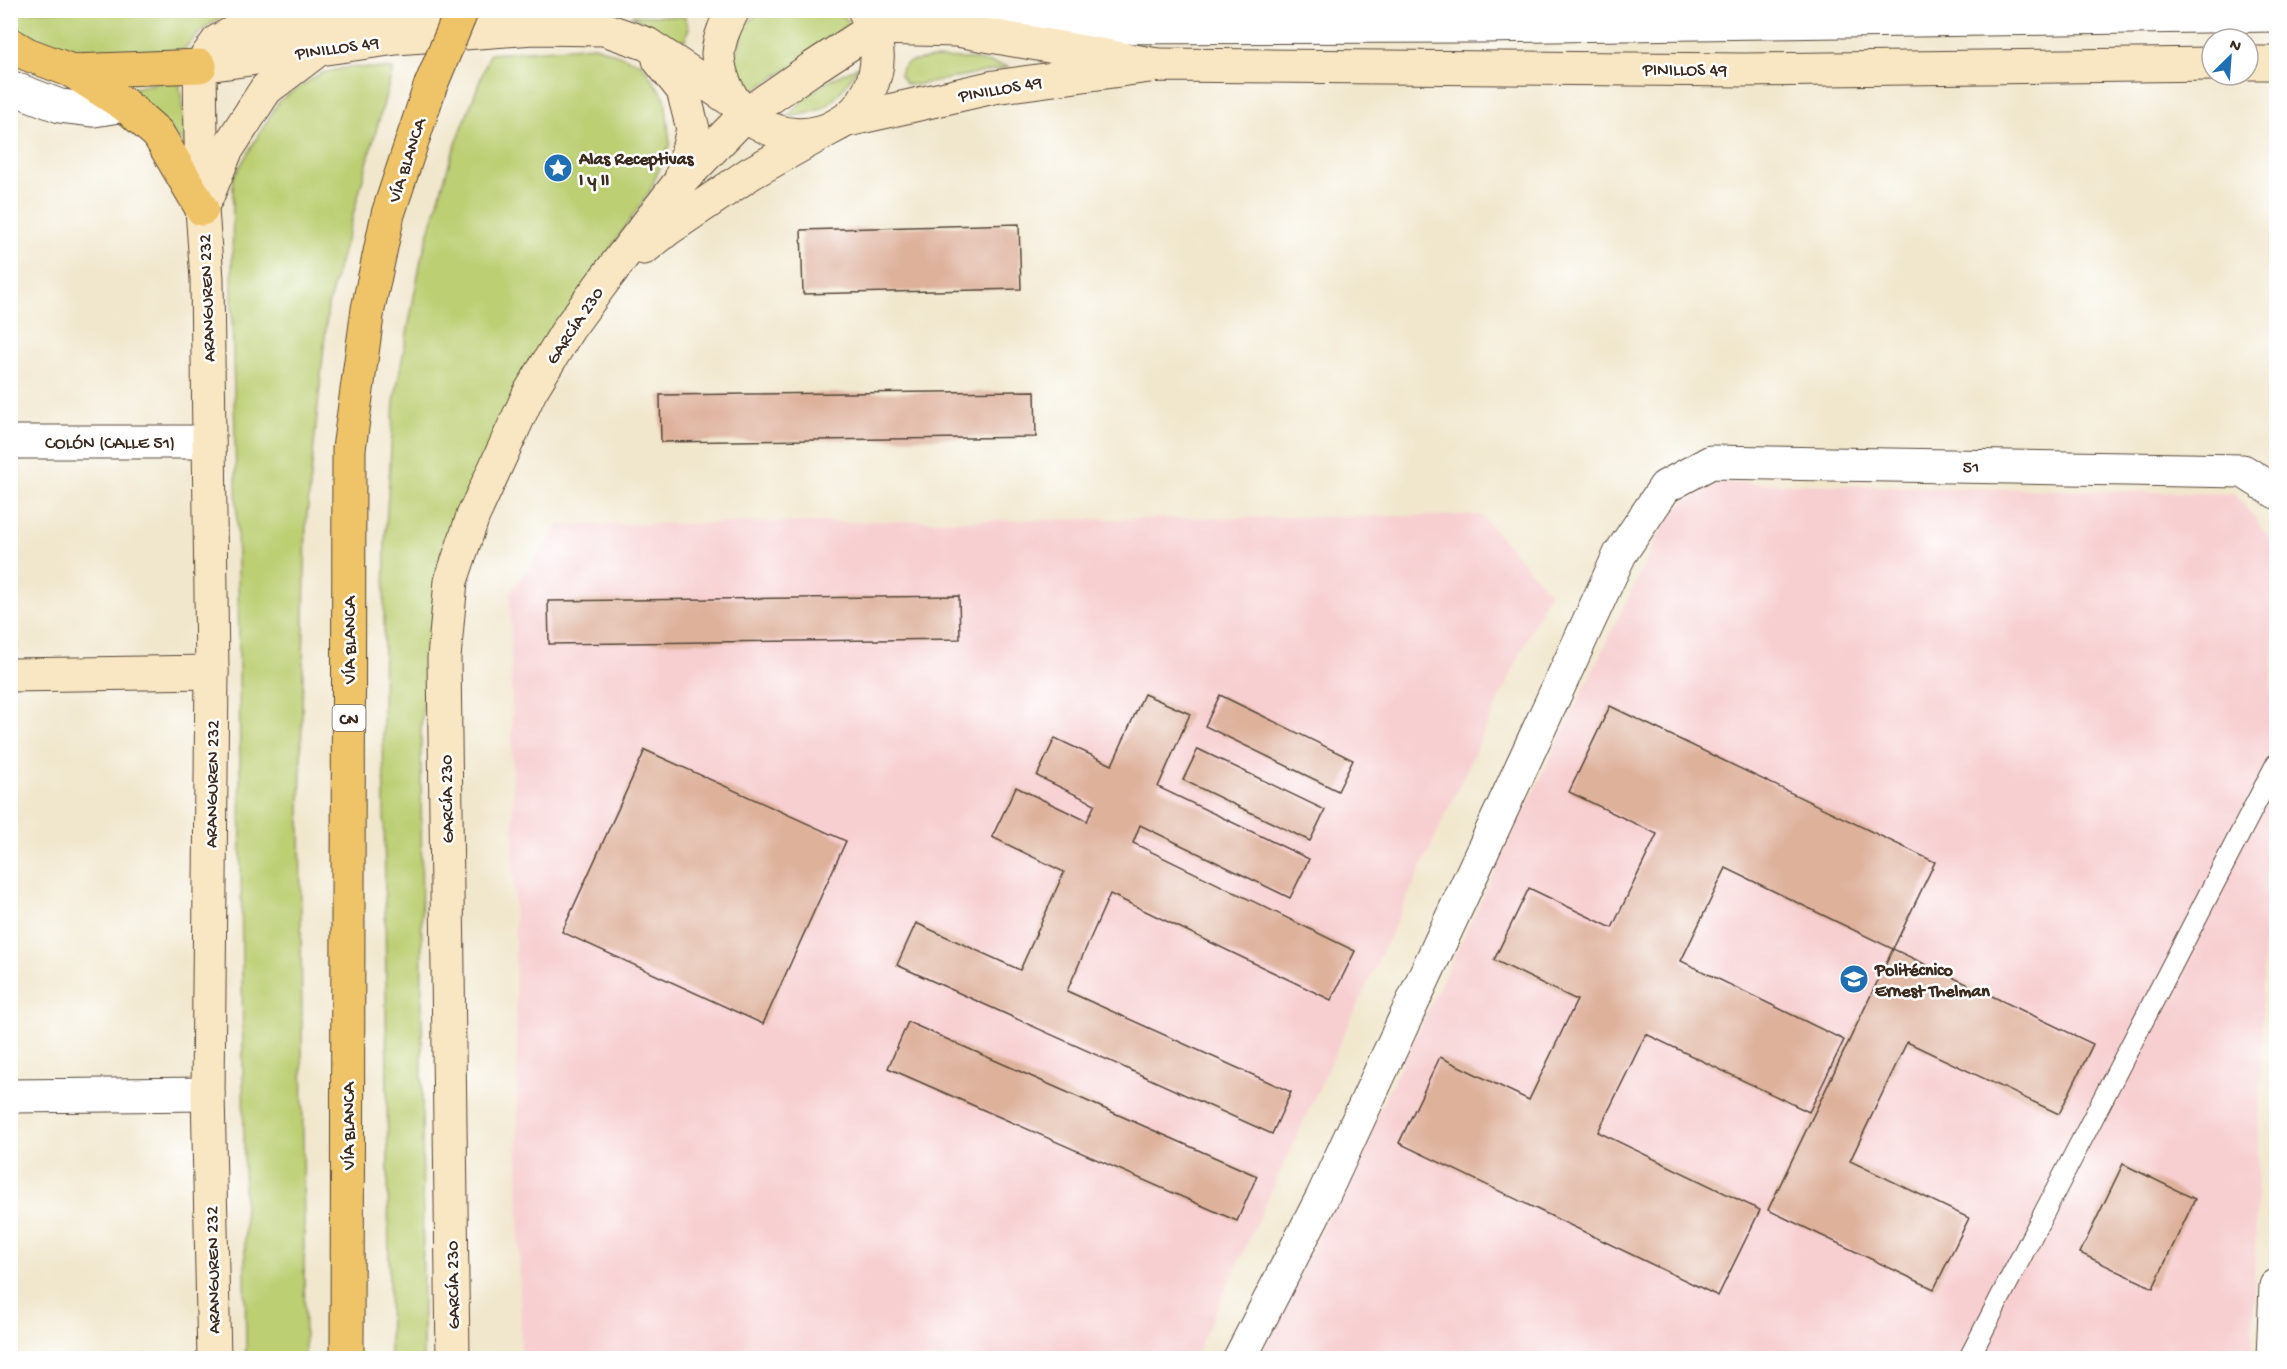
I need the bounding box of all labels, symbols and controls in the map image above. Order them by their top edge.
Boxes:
north arrow [2200,27,2260,87]
street label: PINILLOS 49 [293,33,381,66]
text: N [2226,36,2244,58]
street label: PINILLOS 49 [1642,61,1727,82]
street label: PINILLOS 49 [956,73,1044,108]
street label: VÍA BLANCA [385,114,432,207]
place label: Alas Receptivas I y II [578,150,695,192]
place icon: Alas Receptivas I y II [542,152,574,184]
street label: ARANGUREN 232 [196,234,221,362]
street label: GARCÍA 230 [543,284,610,369]
street label: COLÓN (CALLE 51) [45,434,175,455]
street label: 51 [1962,458,1980,479]
street label: VÍA BLANCA [341,595,362,685]
road number: CN [332,705,366,731]
street label: ARANGUREN 232 [202,720,225,848]
street label: GARCÍA 230 [437,754,460,844]
place label: Politécnico Ernest Thelman [1874,961,1990,1003]
school or university icon: Politécnico Ernest Thelman [1838,963,1870,995]
street label: VÍA BLANCA [340,1081,361,1171]
street label: ARANGUREN 232 [203,1206,226,1334]
street label: GARCÍA 230 [443,1240,466,1330]

